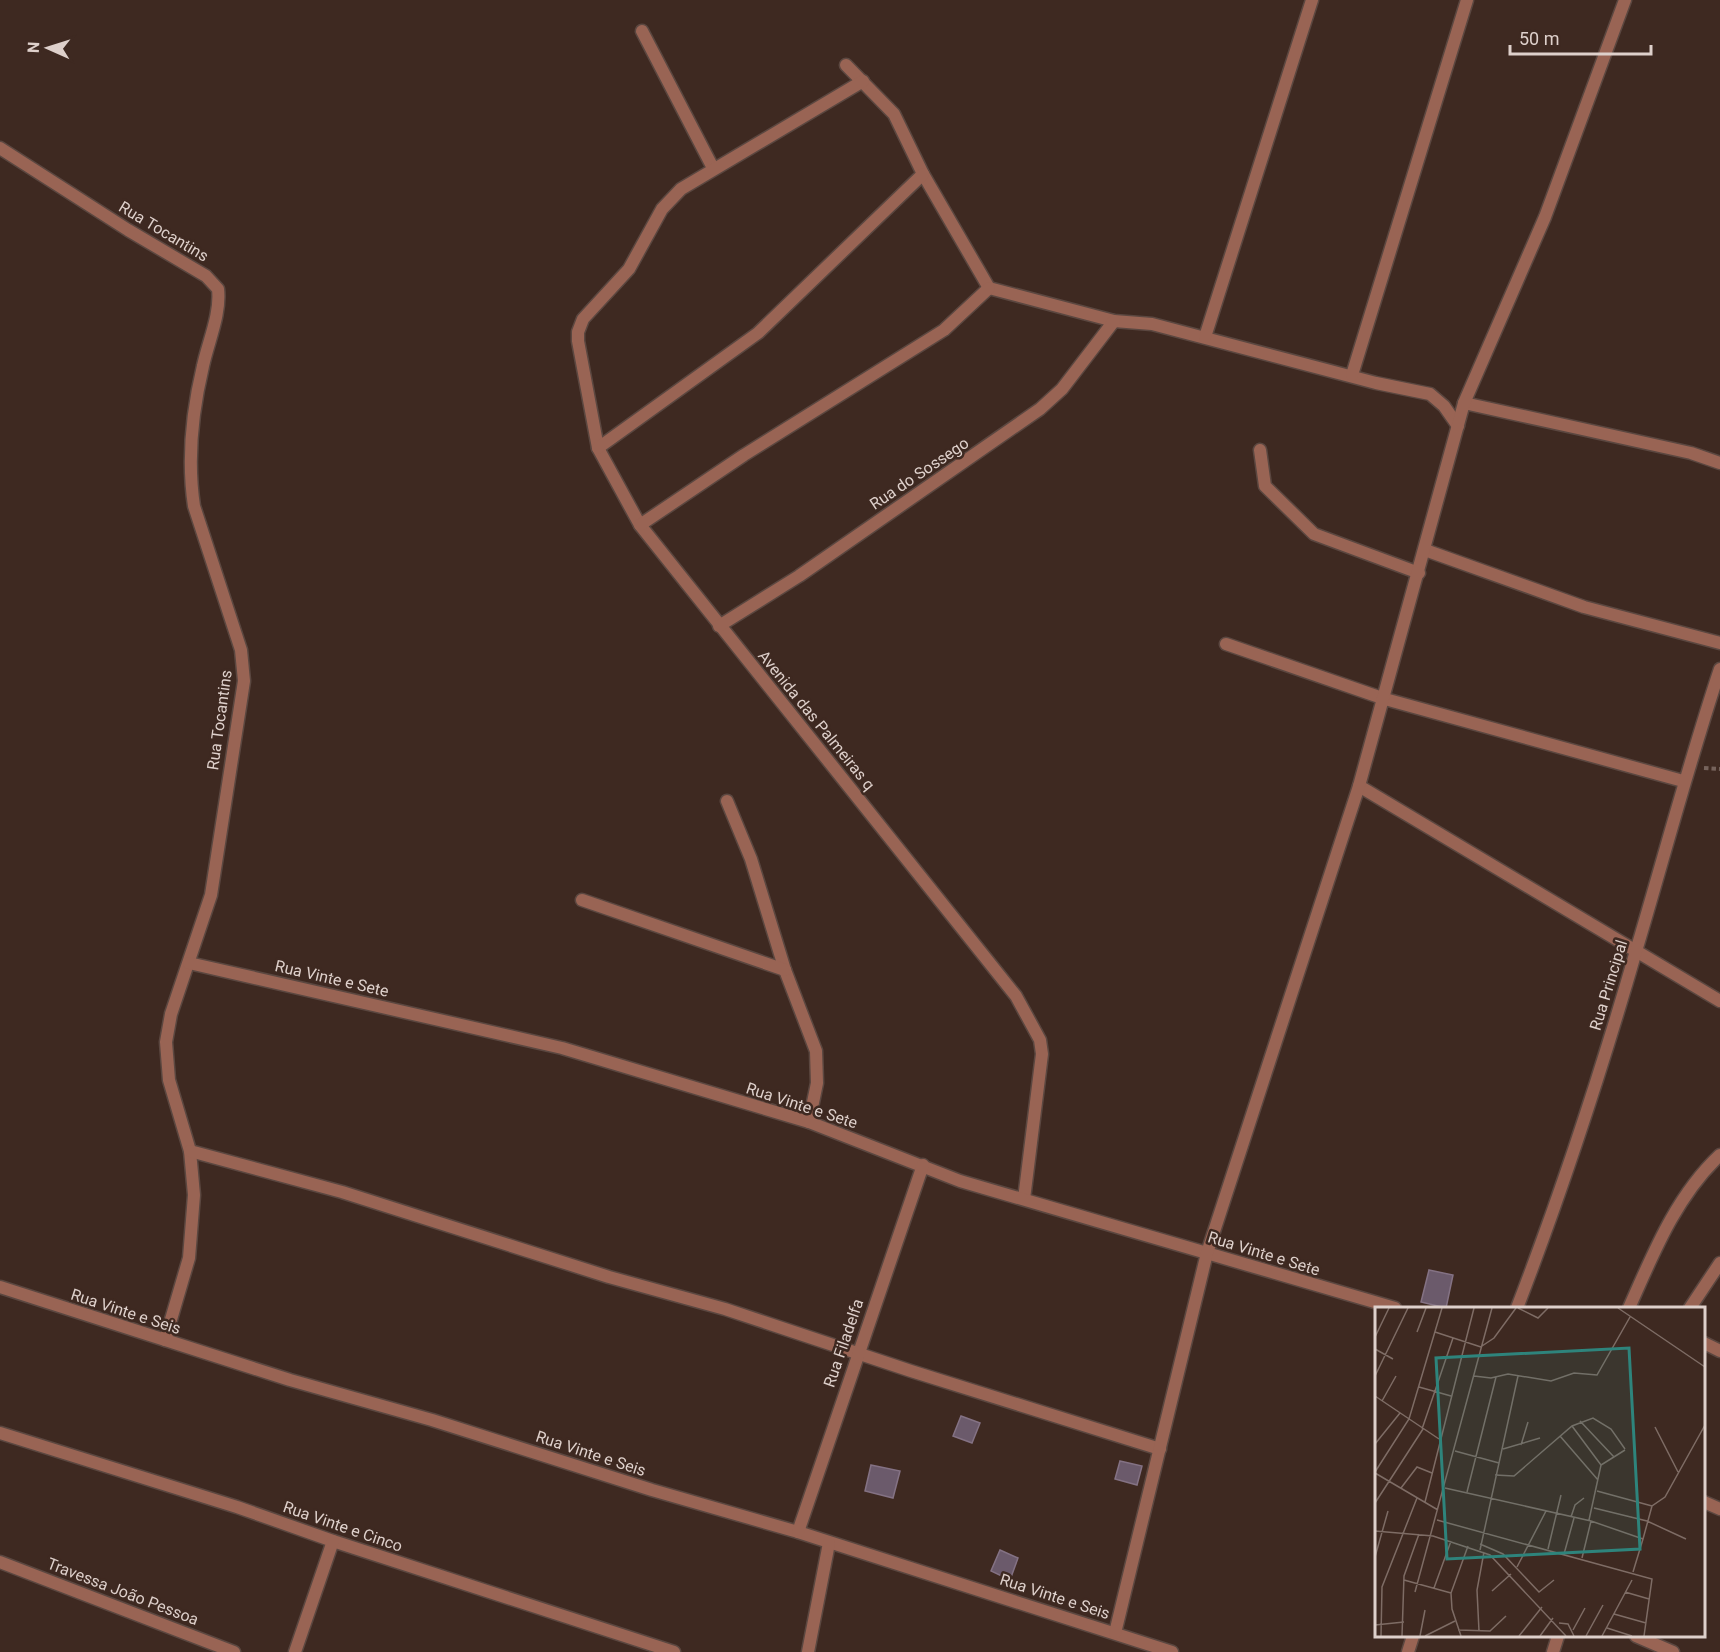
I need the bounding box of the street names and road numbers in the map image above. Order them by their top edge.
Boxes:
street label: Rua Tocantins [116,197,212,266]
street label: Rua do Sossego [866,433,972,514]
street label: Avenida das Palmeiras q [754,646,879,794]
street label: Rua Tocantins [203,669,236,771]
street label: Rua Principal [1586,938,1631,1033]
street label: Rua Vinte e Sete [273,956,391,1001]
street label: Rua Vinte e Sete [744,1079,860,1132]
street label: Rua Vinte e Sete [1206,1227,1322,1280]
street label: Rua Vinte e Seis [68,1285,183,1338]
street label: Rua Filadelfa [819,1296,867,1390]
street label: Rua Vinte e Seis [533,1427,648,1480]
street label: Rua Vinte e Cinco [281,1497,405,1556]
street label: Travessa João Pessoa [44,1554,201,1629]
street label: Rua Vinte e Seis [997,1570,1112,1623]

